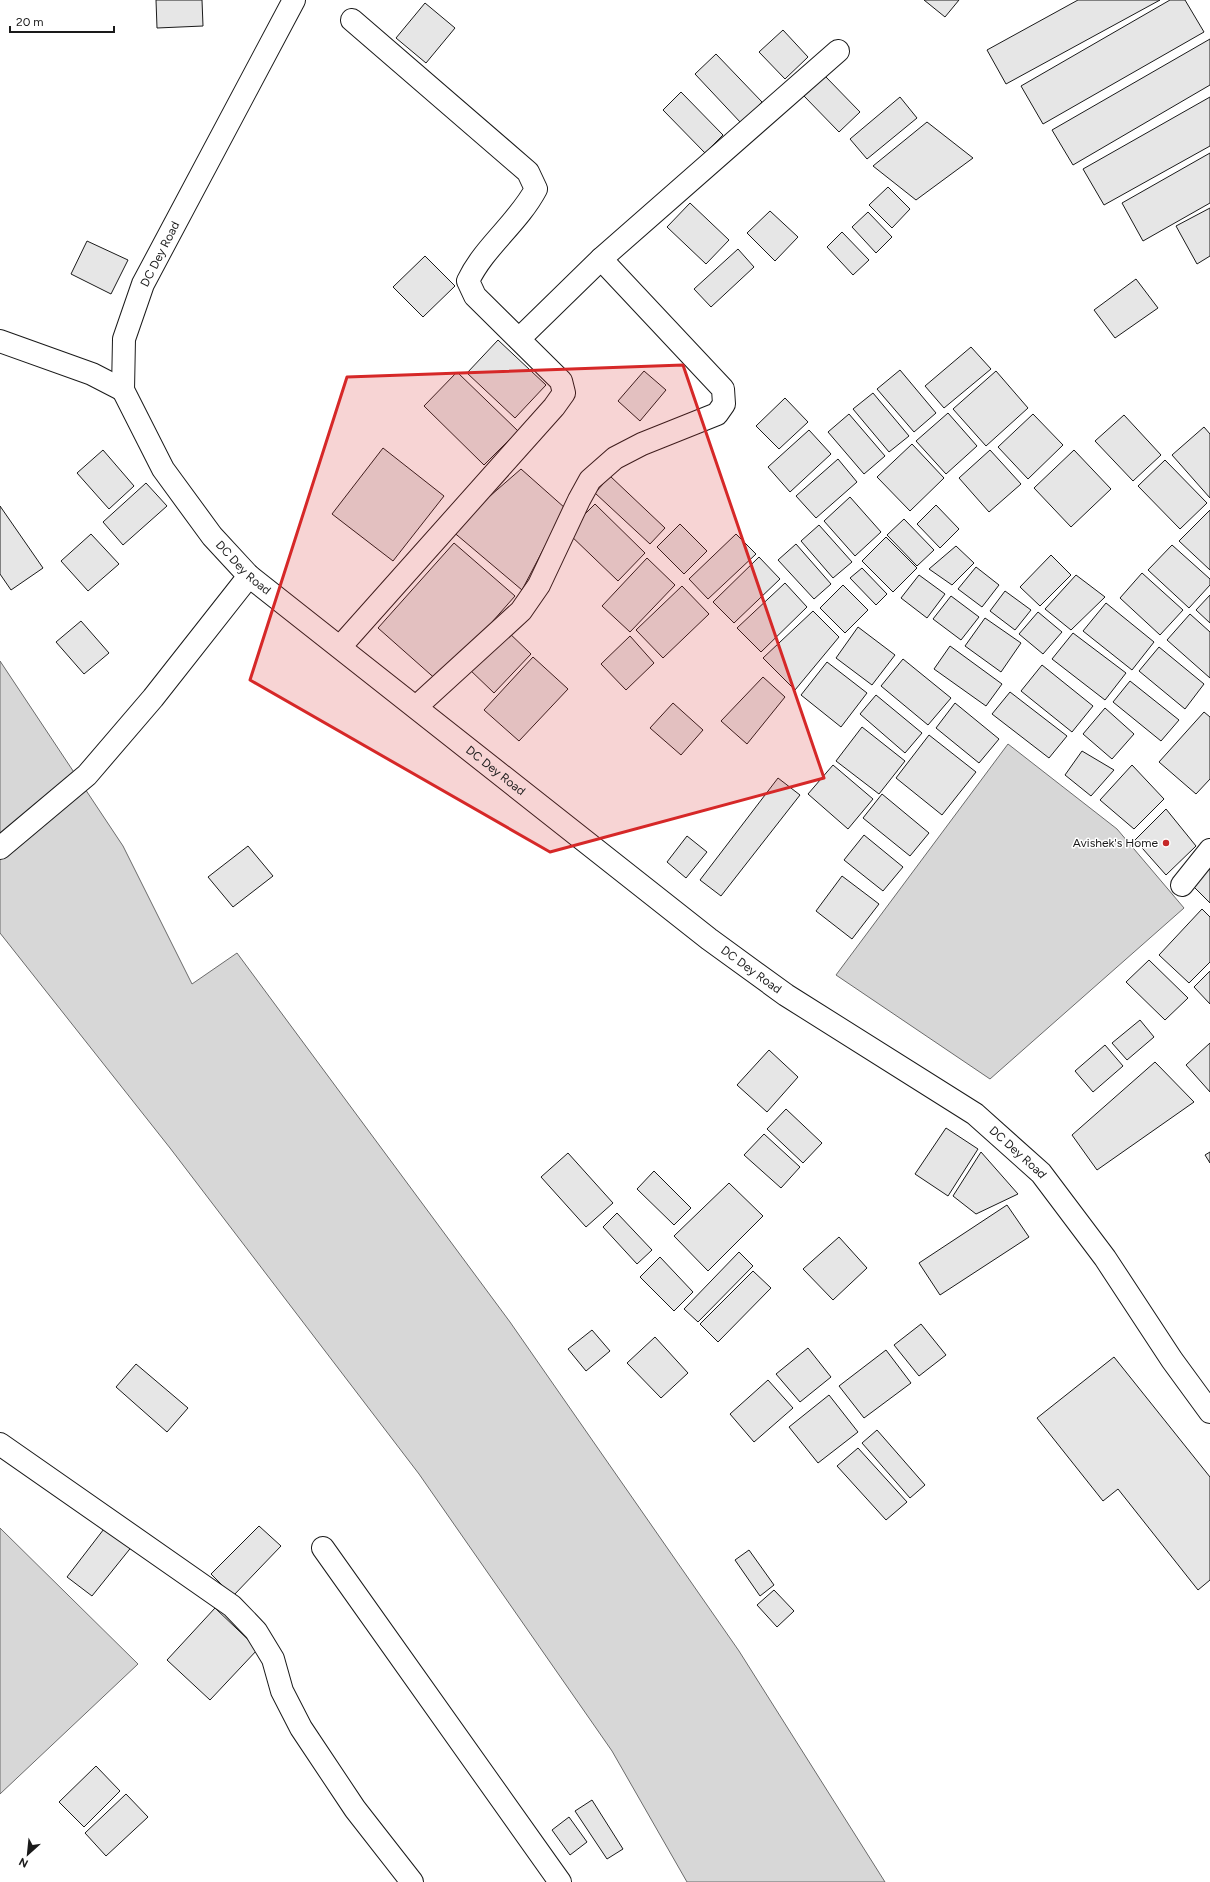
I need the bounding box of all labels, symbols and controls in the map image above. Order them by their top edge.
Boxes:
scale bar [10,8,114,34]
text: 20 m [16,15,44,29]
street label: DC Dey Road [138,219,182,289]
street label: DC Dey Road [213,538,274,598]
street label: DC Dey Road [463,743,528,798]
place label: Avishek's Home [1073,836,1158,850]
marker: Avishek's Home [1161,838,1171,848]
street label: DC Dey Road [718,943,784,996]
street label: DC Dey Road [987,1123,1049,1181]
north arrow [8,1834,48,1874]
text: N [17,1855,30,1870]

